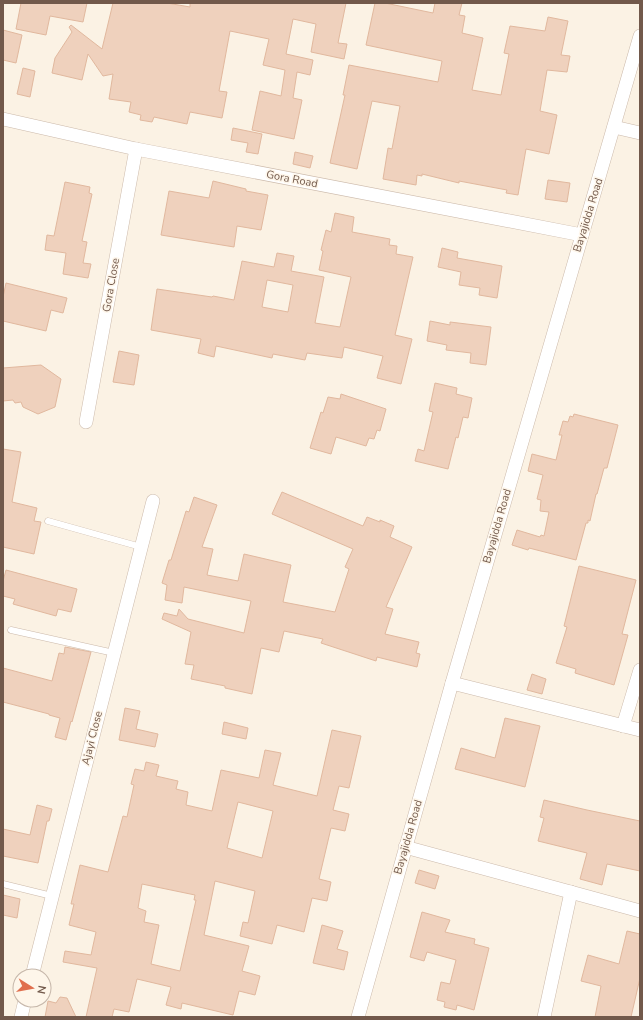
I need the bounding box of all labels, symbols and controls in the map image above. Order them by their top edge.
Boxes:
street label: Gora Road [265,167,319,191]
street label: Bayajidda Road [570,176,606,254]
street label: Gora Close [99,257,123,313]
street label: Bayajidda Road [479,487,515,565]
street label: Ajayi Close [78,709,106,767]
street label: Bayajidda Road [390,798,426,876]
north arrow [12,968,52,1008]
text: N [33,984,49,995]

